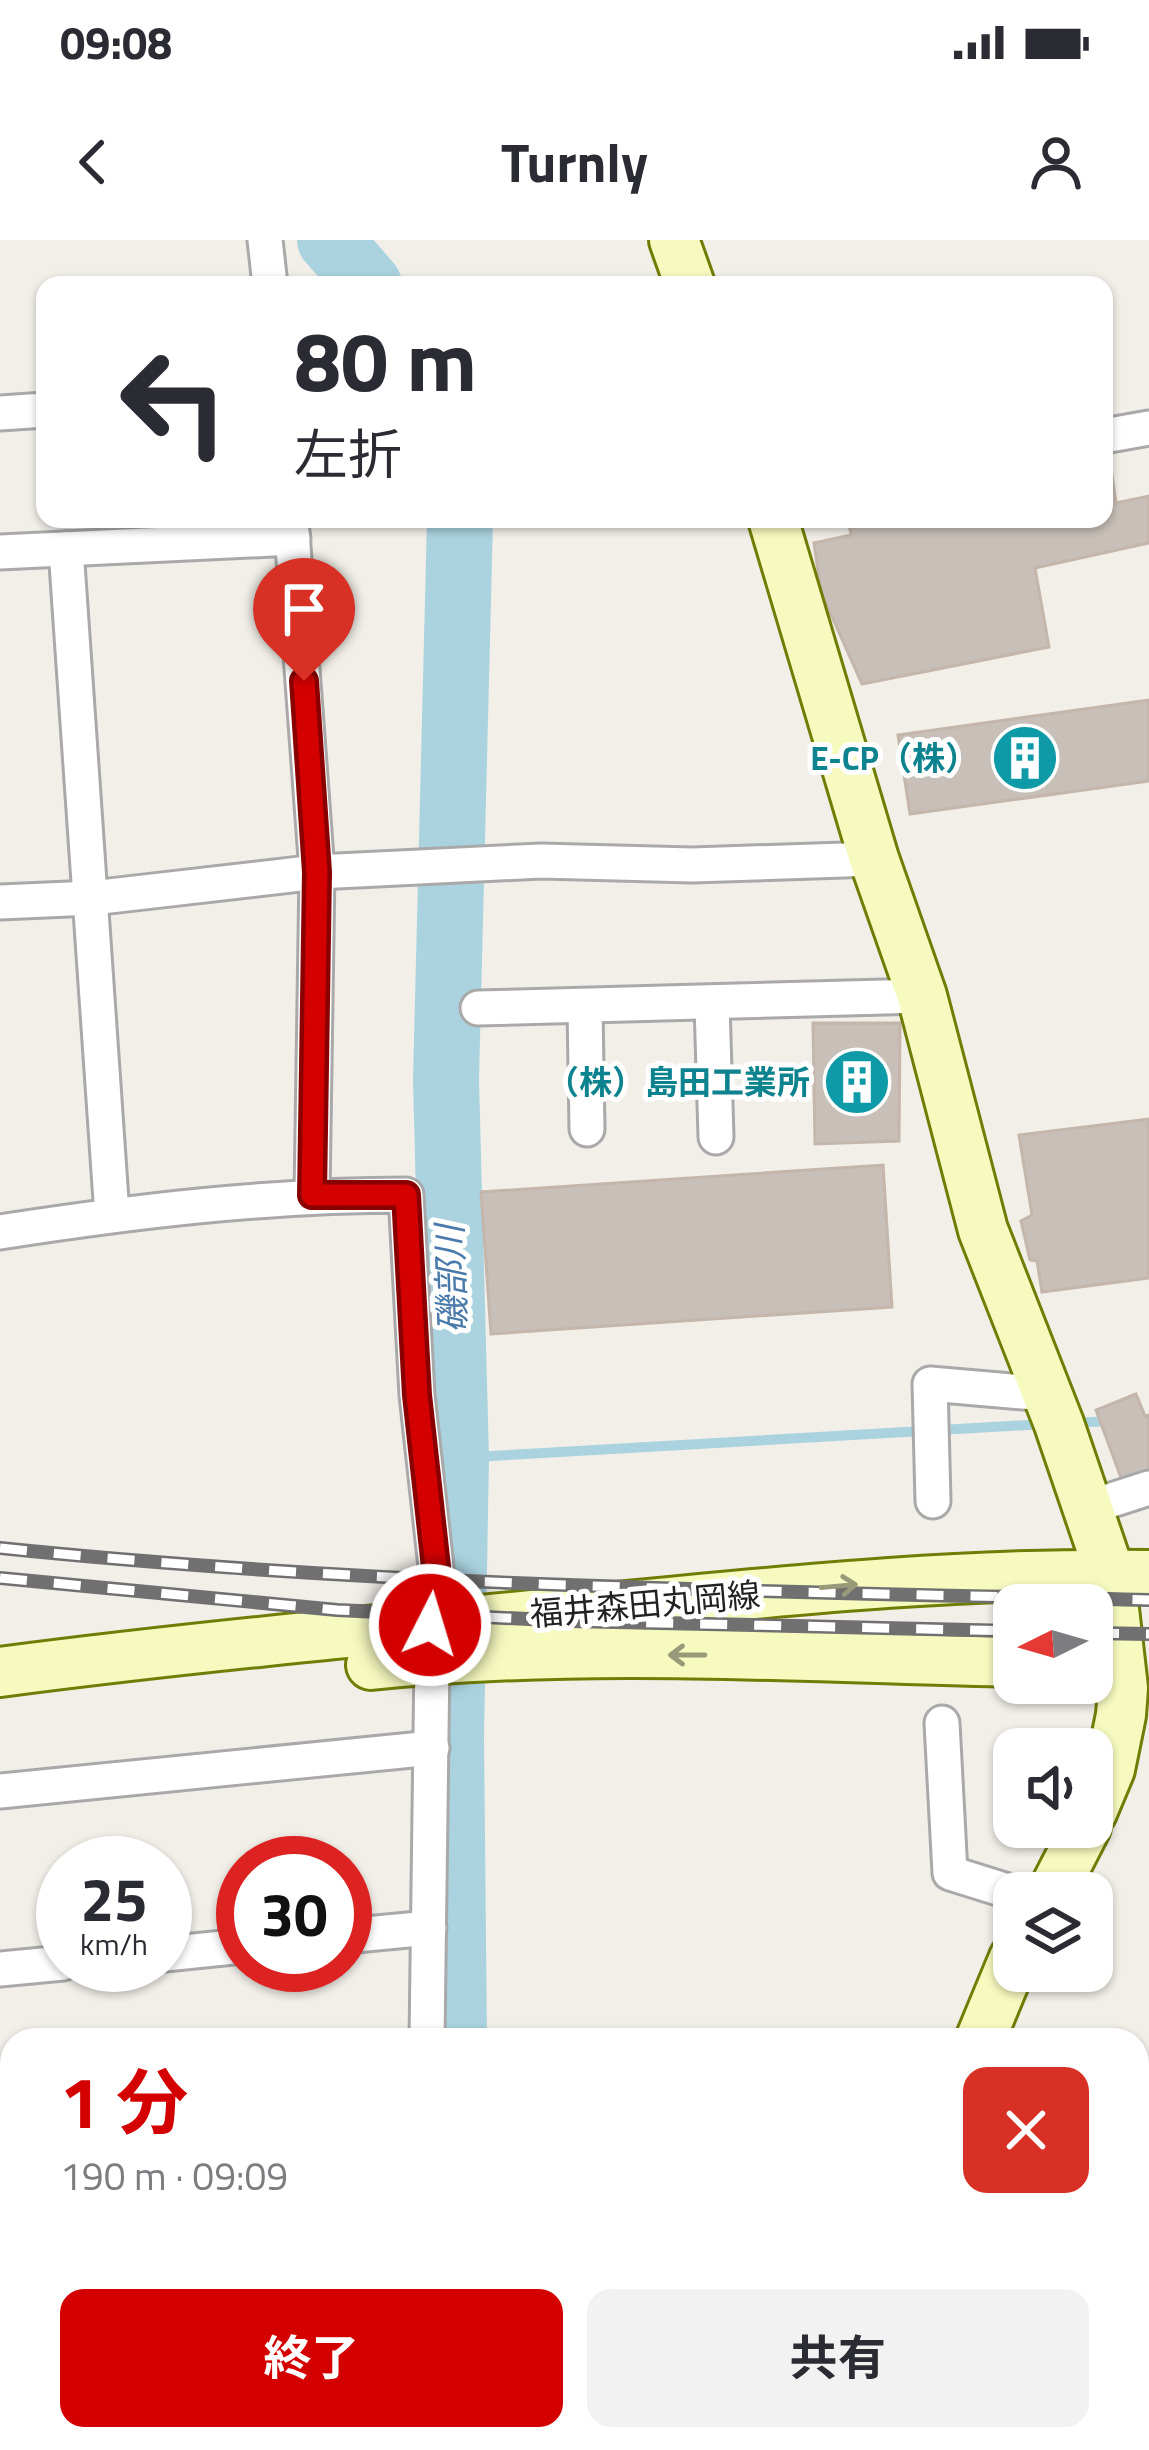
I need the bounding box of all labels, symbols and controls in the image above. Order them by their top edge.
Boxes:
text: 09:08 [60,8,172,76]
text: Turnly [501,121,648,203]
icon: back [60,129,126,195]
icon: person [1023,129,1089,195]
text: 80 m [294,296,477,424]
icon: left [96,324,252,480]
text: 左折 [294,413,402,495]
pin [253,558,355,681]
icon: arrive [271,576,337,642]
building icon: E-CP（株） [990,723,1060,793]
place label: E-CP（株） [810,733,978,783]
building icon: （株）島田工業所 [822,1047,892,1117]
place label: （株）島田工業所 [546,1057,810,1107]
water label: 磯部川 [421,1220,480,1334]
position arrow [367,1562,493,1688]
street label: 福井森田丸岡線 [528,1569,762,1639]
one-way arrow [819,1574,858,1597]
north arrow [993,1584,1113,1704]
map controls [993,1584,1113,1992]
one-way arrow [668,1643,707,1666]
button: sound [993,1728,1113,1848]
speed limit sign: 30 [216,1836,372,1992]
text: 25 [80,1853,148,1944]
button: layers [993,1872,1113,1992]
text: km/h [80,1921,148,1967]
text: 1 分 [60,2046,188,2156]
button: close [963,2067,1089,2193]
text: 190 m · 09:09 [60,2146,288,2205]
button: 終了 [60,2289,563,2427]
button: 共有 [587,2289,1089,2427]

